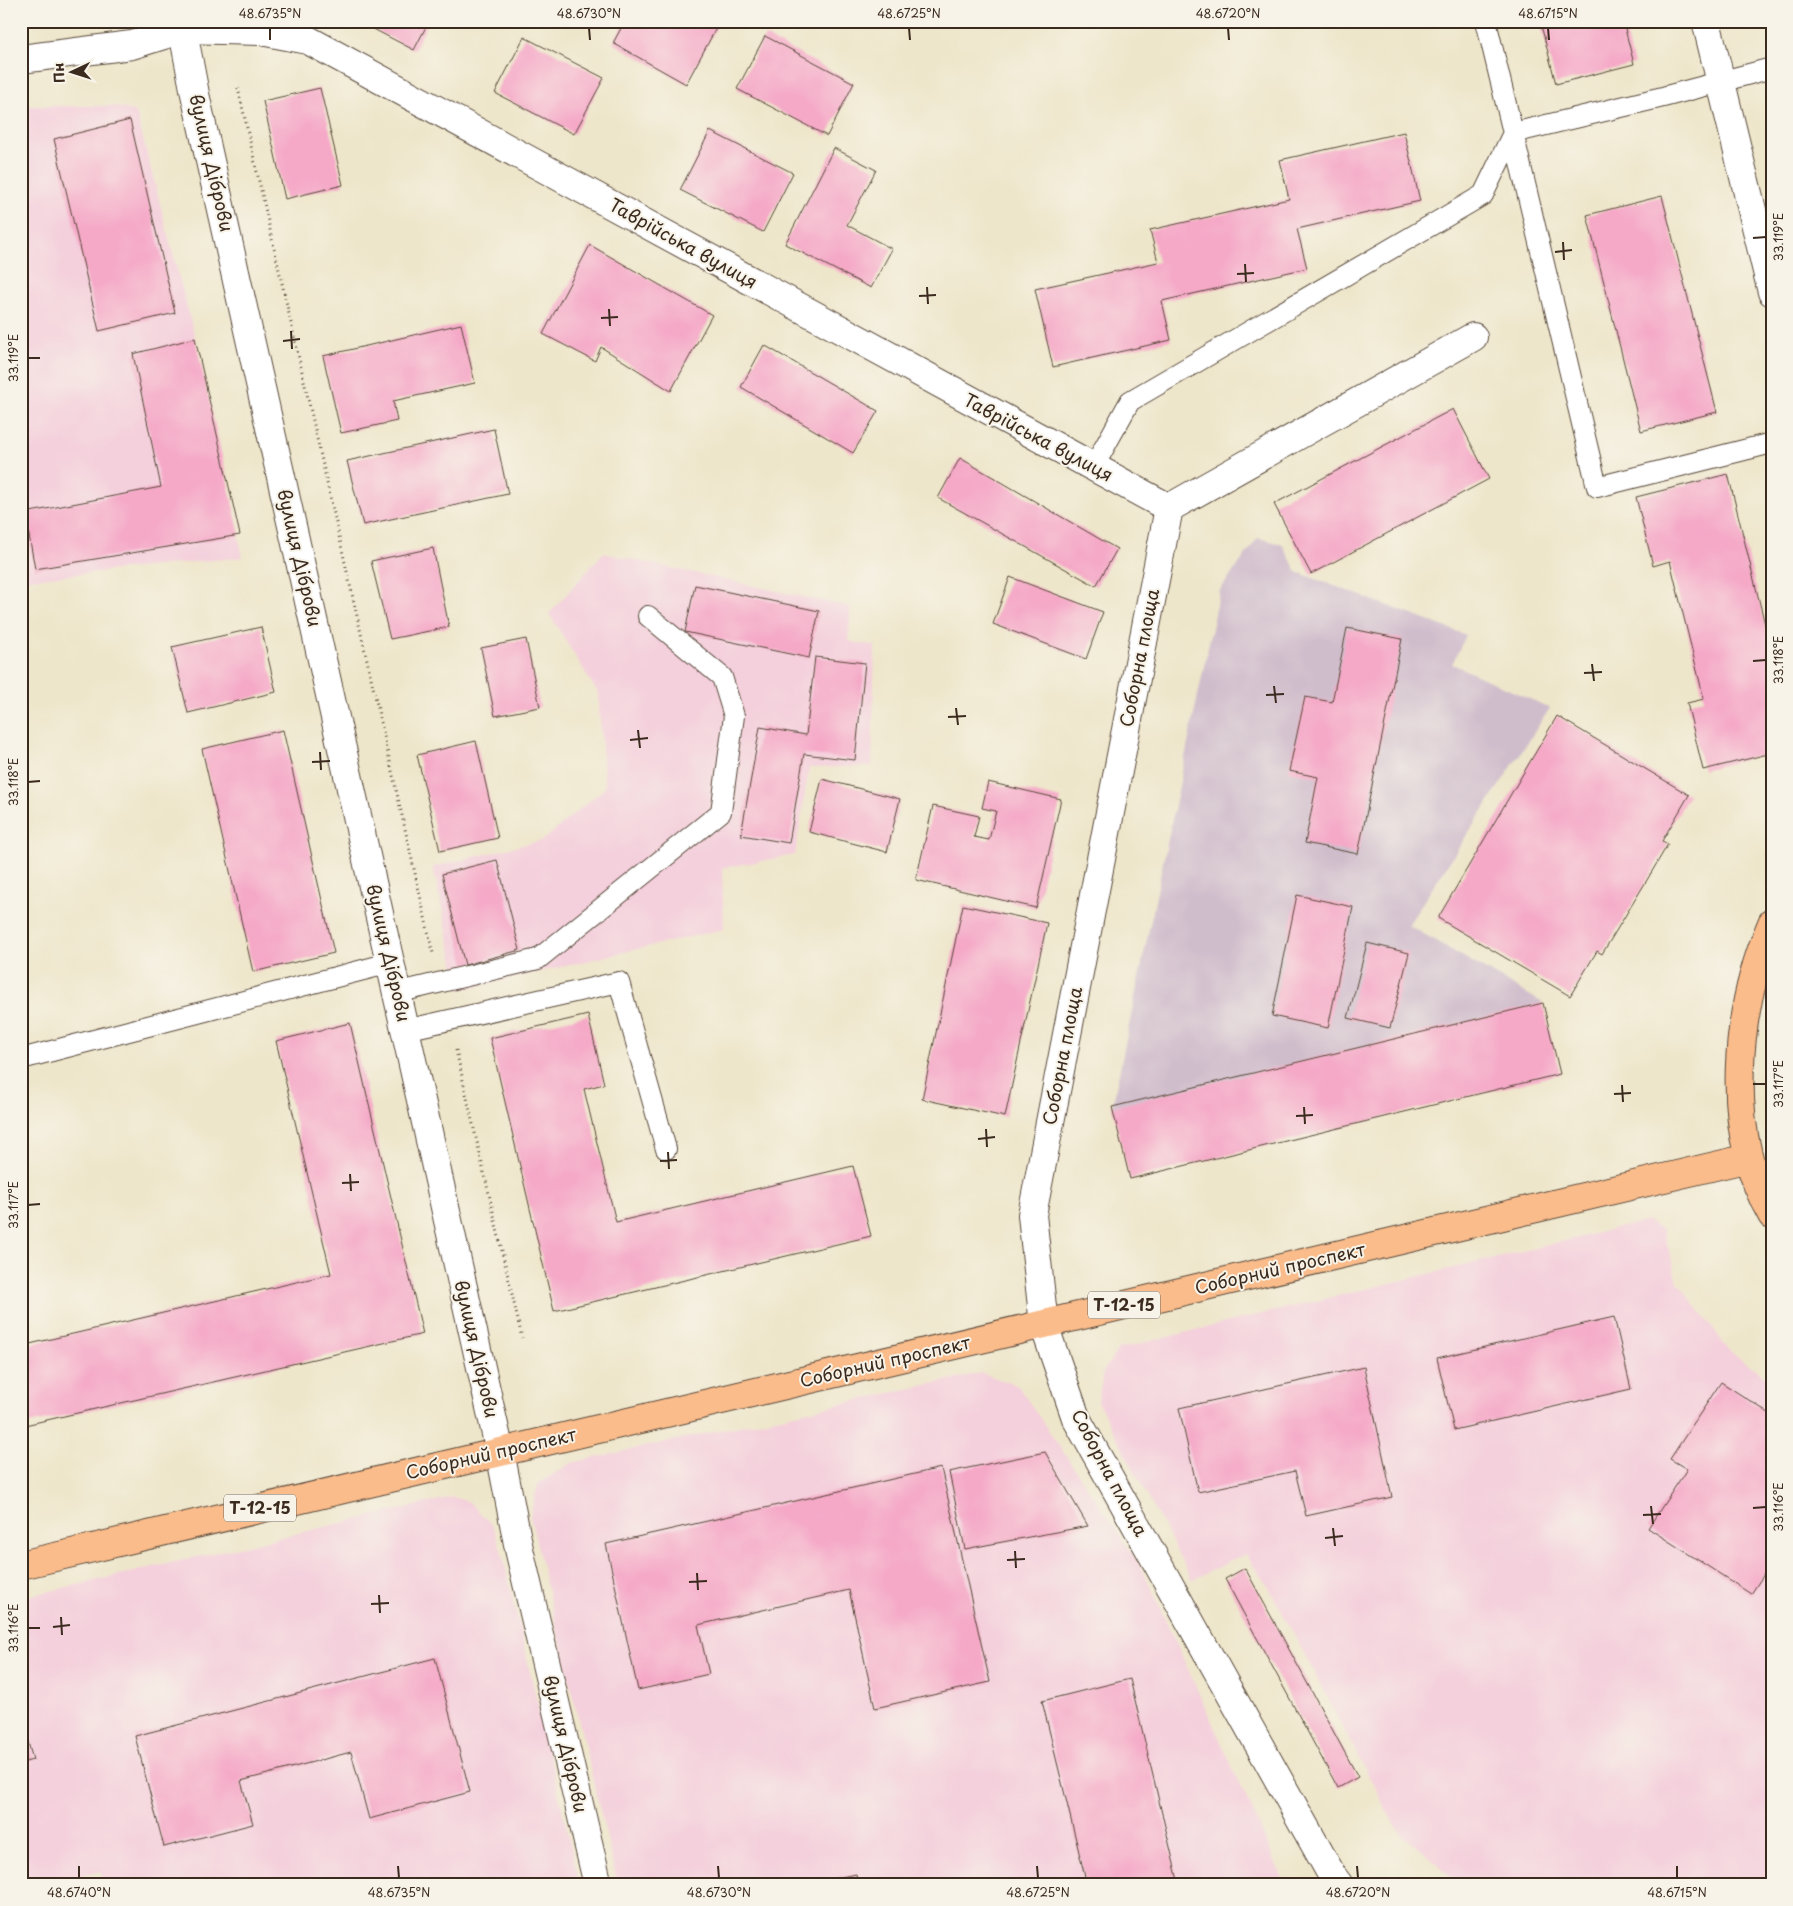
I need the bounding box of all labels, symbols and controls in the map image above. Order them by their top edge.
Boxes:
text: 48.6735°N [239,4,301,22]
text: 48.6730°N [557,4,621,22]
text: 48.6725°N [877,4,941,22]
text: 48.6720°N [1196,4,1260,22]
text: 48.6715°N [1518,4,1578,22]
north arrow [48,48,98,98]
text: Пн [47,62,70,84]
street label: вулиця Діброви [184,91,241,234]
street label: Таврійська вулиця [605,191,763,295]
text: 33.119°E [1769,213,1787,261]
text: 33.119°E [4,334,22,382]
street label: Таврійська вулиця [959,386,1118,488]
street label: вулиця Діброви [272,486,329,629]
street label: Соборна площа [1112,585,1165,729]
text: 33.118°E [1769,636,1787,684]
text: 33.118°E [4,758,22,806]
street label: вулиця Діброви [361,881,418,1024]
street label: Соборна площа [1035,983,1088,1127]
text: 33.117°E [1769,1060,1787,1108]
text: 33.117°E [4,1181,22,1229]
street label: Соборний проспект [1192,1235,1368,1300]
street label: вулиця Діброви [449,1277,506,1420]
road number: Т-12-15 [1088,1292,1160,1318]
street label: Соборний проспект [797,1328,973,1393]
street label: Соборна площа [1065,1404,1156,1541]
street label: Соборний проспект [403,1420,579,1485]
text: 33.116°E [1769,1482,1787,1532]
road number: Т-12-15 [224,1495,296,1522]
text: 33.116°E [4,1603,22,1653]
street label: вулиця Діброви [538,1672,595,1815]
text: 48.6740°N [47,1883,111,1901]
text: 48.6735°N [368,1883,430,1901]
text: 48.6730°N [687,1883,751,1901]
text: 48.6725°N [1006,1883,1070,1901]
text: 48.6720°N [1326,1883,1390,1901]
text: 48.6715°N [1647,1883,1707,1901]

